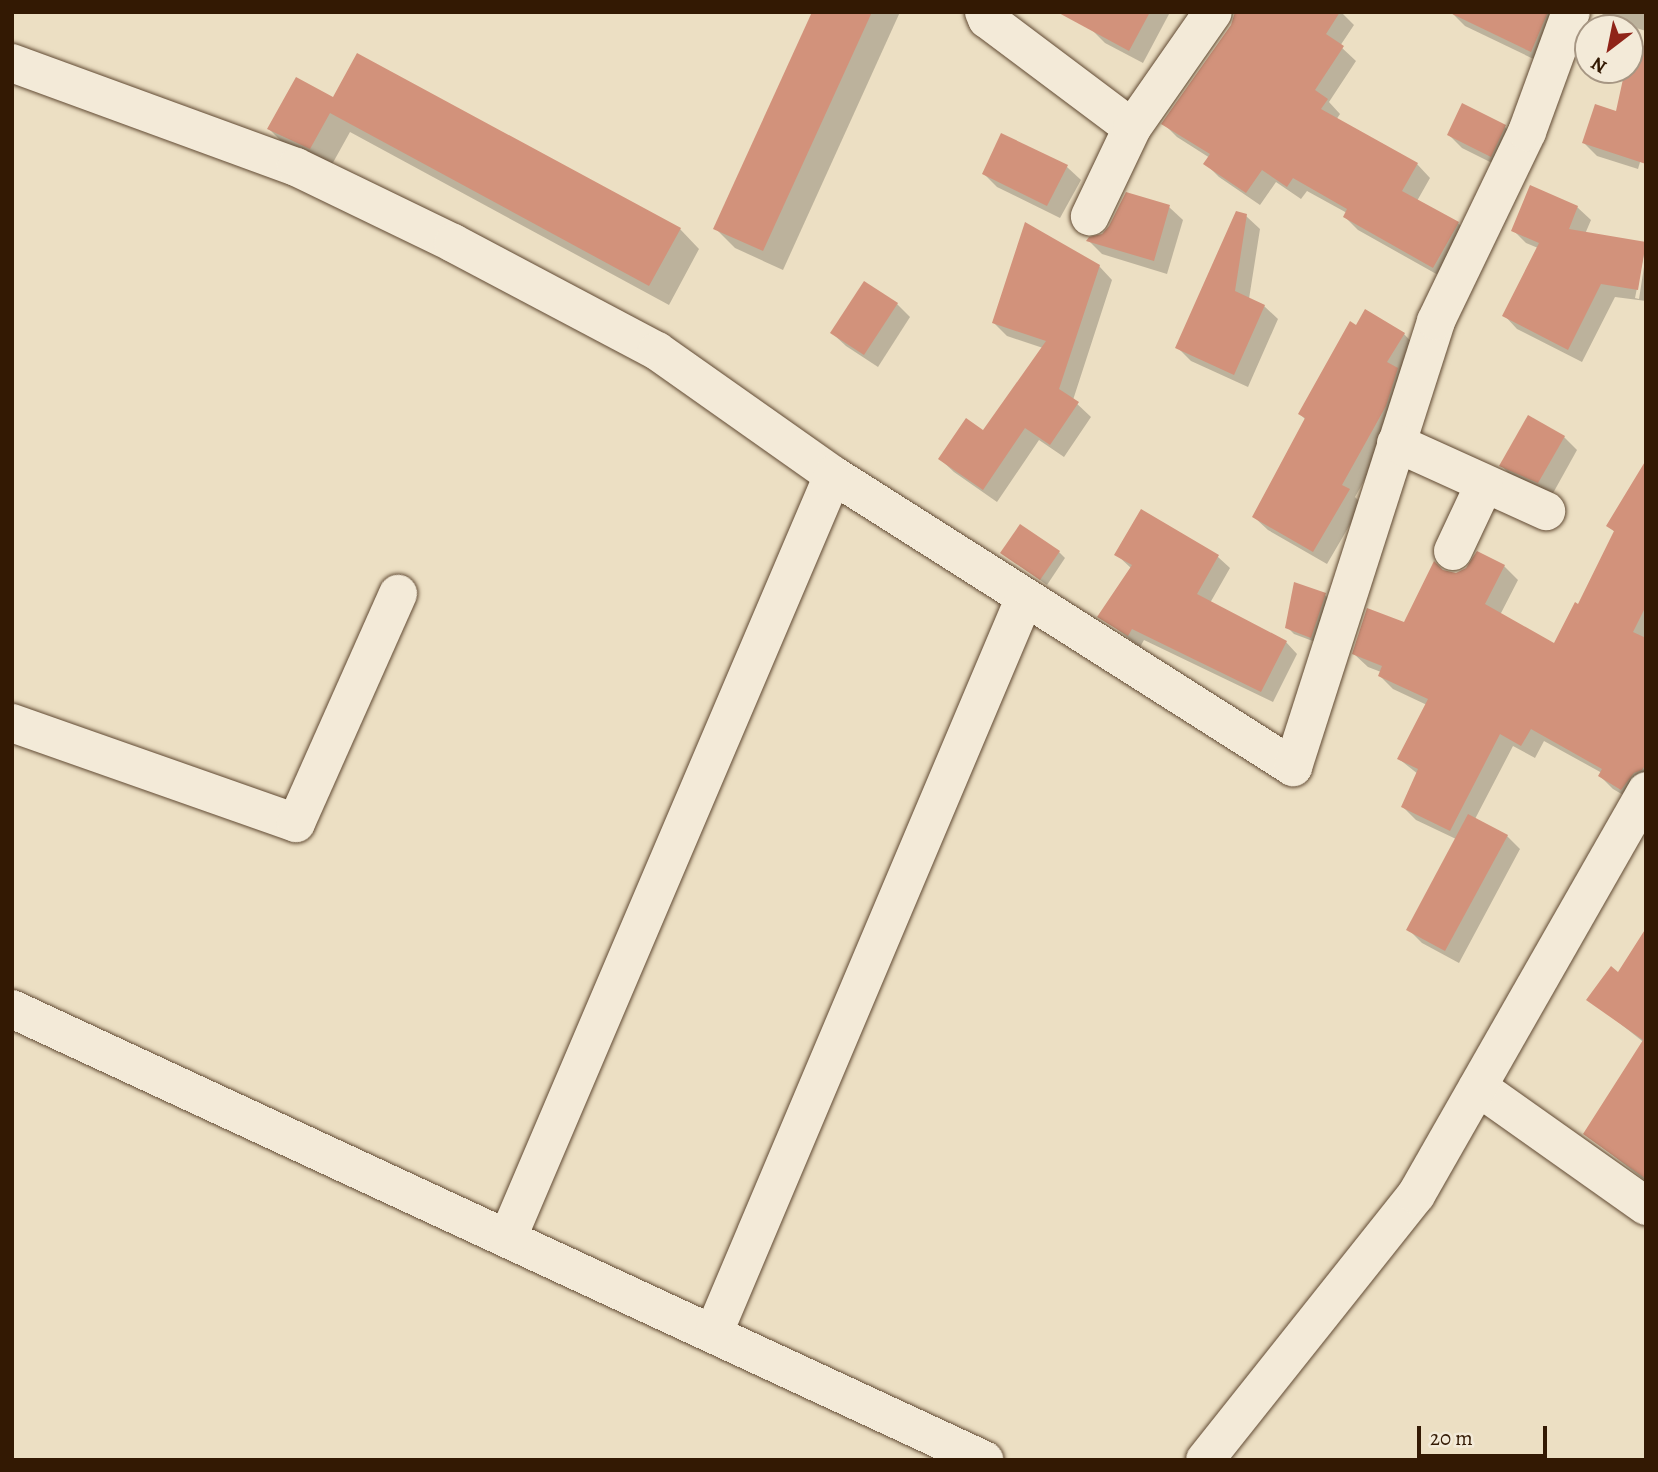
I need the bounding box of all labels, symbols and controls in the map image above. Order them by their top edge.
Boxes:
north arrow [1574,14,1644,84]
text: N [1586,50,1612,80]
scale bar [1420,1412,1550,1456]
text: 20 m [1430,1424,1473,1452]

